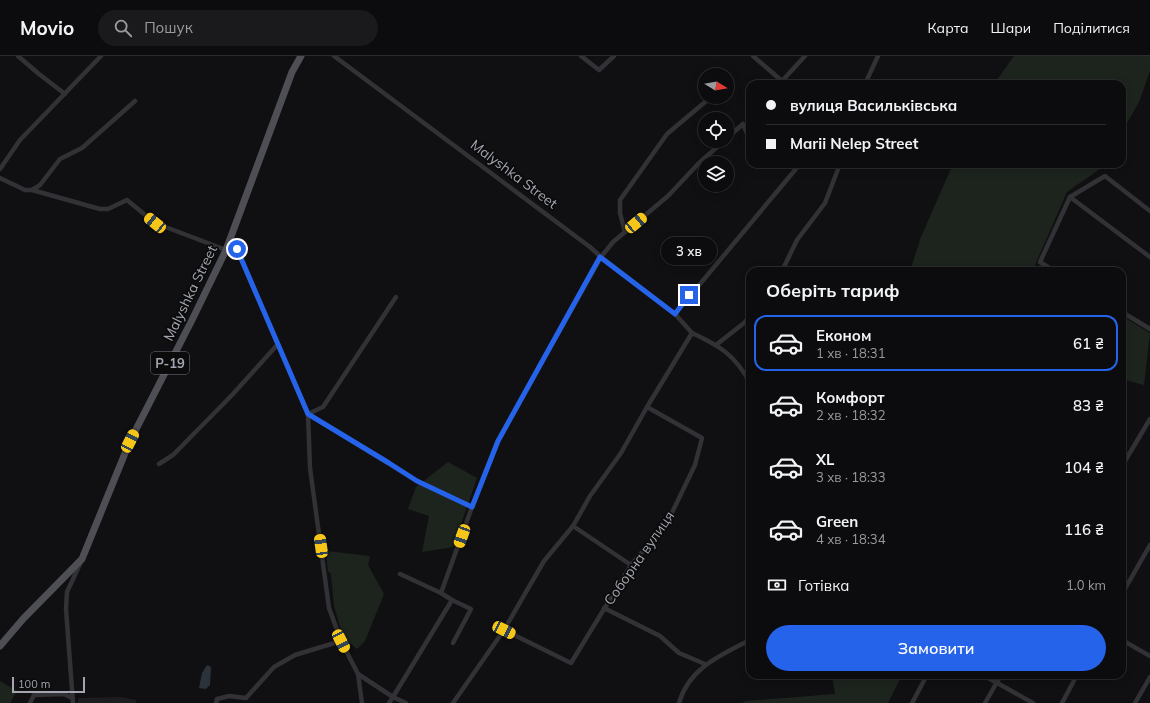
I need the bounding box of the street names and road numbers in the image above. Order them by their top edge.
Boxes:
street label: Malyshka Street [467,135,561,213]
street label: Malyshka Street [159,242,221,344]
road number: Р-19 [151,352,189,374]
street label: Соборна вулиця [600,507,678,609]

